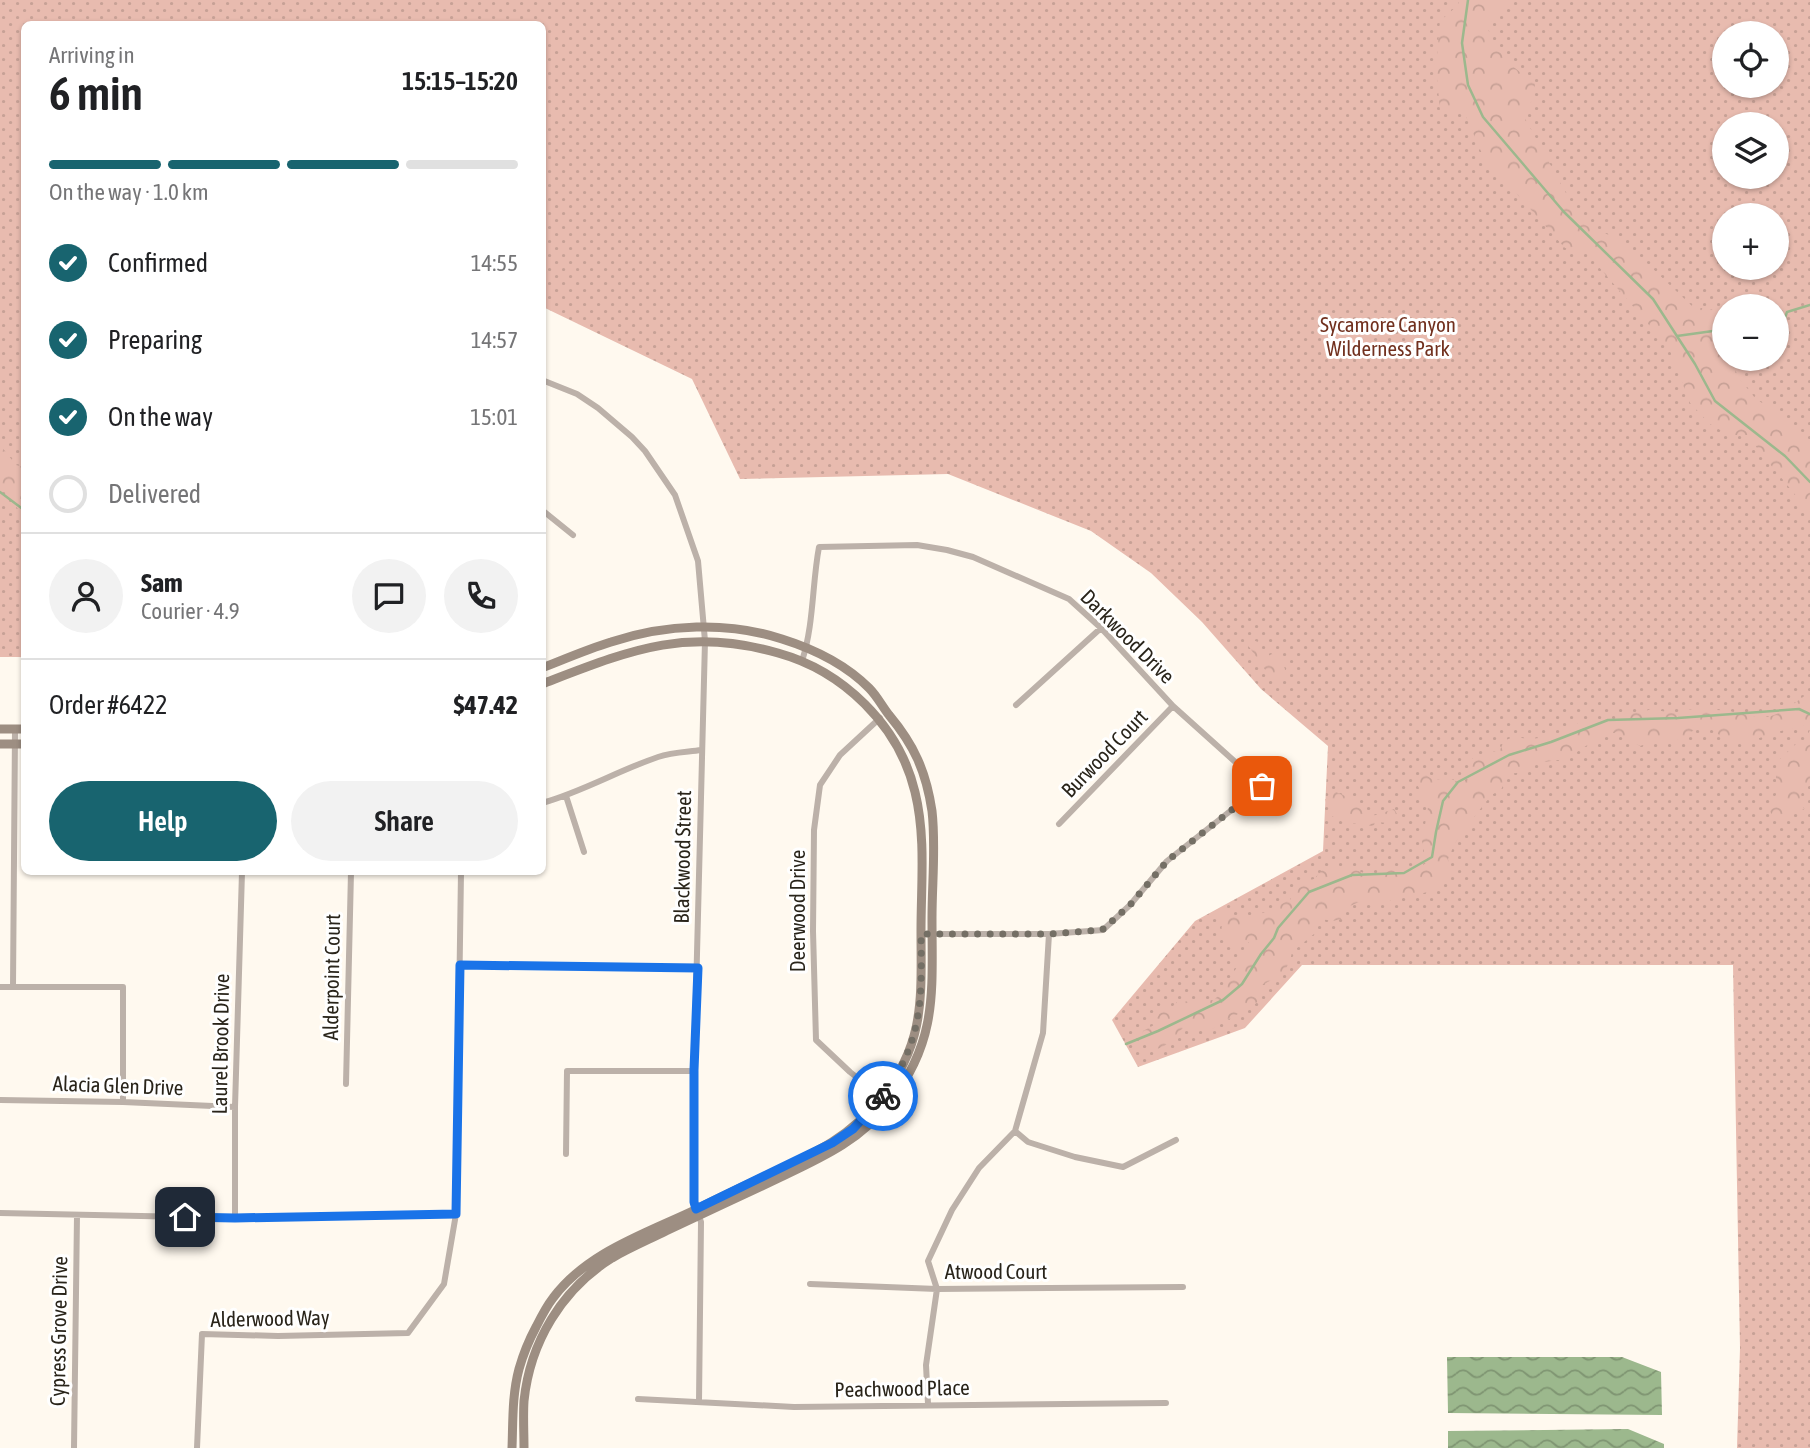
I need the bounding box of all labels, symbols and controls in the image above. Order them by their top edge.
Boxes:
map controls [1712,21,1789,371]
button: locate [1712,21,1789,98]
text: Arriving in [49,42,135,68]
text: 15:15–15:20 [402,66,518,96]
text: 6 min [49,67,143,120]
button: layers [1712,112,1789,189]
text: On the way · 1.0 km [49,179,209,205]
button: + [1712,203,1789,280]
icon: check [49,244,87,282]
text: Confirmed [108,248,208,278]
text: 14:55 [471,250,518,276]
button: − [1712,294,1789,371]
park label: Sycamore Canyon Wilderness Park [1320,312,1456,360]
icon: check [49,321,87,359]
text: Preparing [108,325,202,355]
text: 14:57 [471,327,518,353]
icon: check [49,398,87,436]
text: On the way [108,402,213,432]
text: 15:01 [470,404,518,430]
text: Delivered [108,479,201,509]
button: person [49,559,123,633]
button: chat [352,559,426,633]
button: phone [444,559,518,633]
text: Sam [141,568,183,598]
street label: Darkwood Drive [1076,584,1180,688]
text: Courier · 4.9 [141,598,240,624]
text: Order #6422 [49,690,168,720]
text: $47.42 [454,690,518,720]
street label: Burwood Court [1056,704,1152,802]
pin [1232,756,1292,816]
icon: bag [1243,767,1281,805]
button: Help [49,781,277,861]
button: Share [291,781,518,861]
street label: Blackwood Street [669,790,695,924]
street label: Deerwood Drive [785,850,809,972]
street label: Alderpoint Court [318,914,344,1040]
street label: Laurel Brook Drive [207,973,233,1115]
courier [848,1061,918,1131]
street label: Alacia Glen Drive [52,1071,184,1099]
icon: bike [864,1077,902,1115]
pin [155,1187,215,1247]
icon: home [166,1198,204,1236]
street label: Cypress Grove Drive [45,1256,71,1406]
street label: Atwood Court [945,1259,1047,1283]
street label: Alderwood Way [210,1305,330,1331]
street label: Peachwood Place [834,1375,970,1401]

